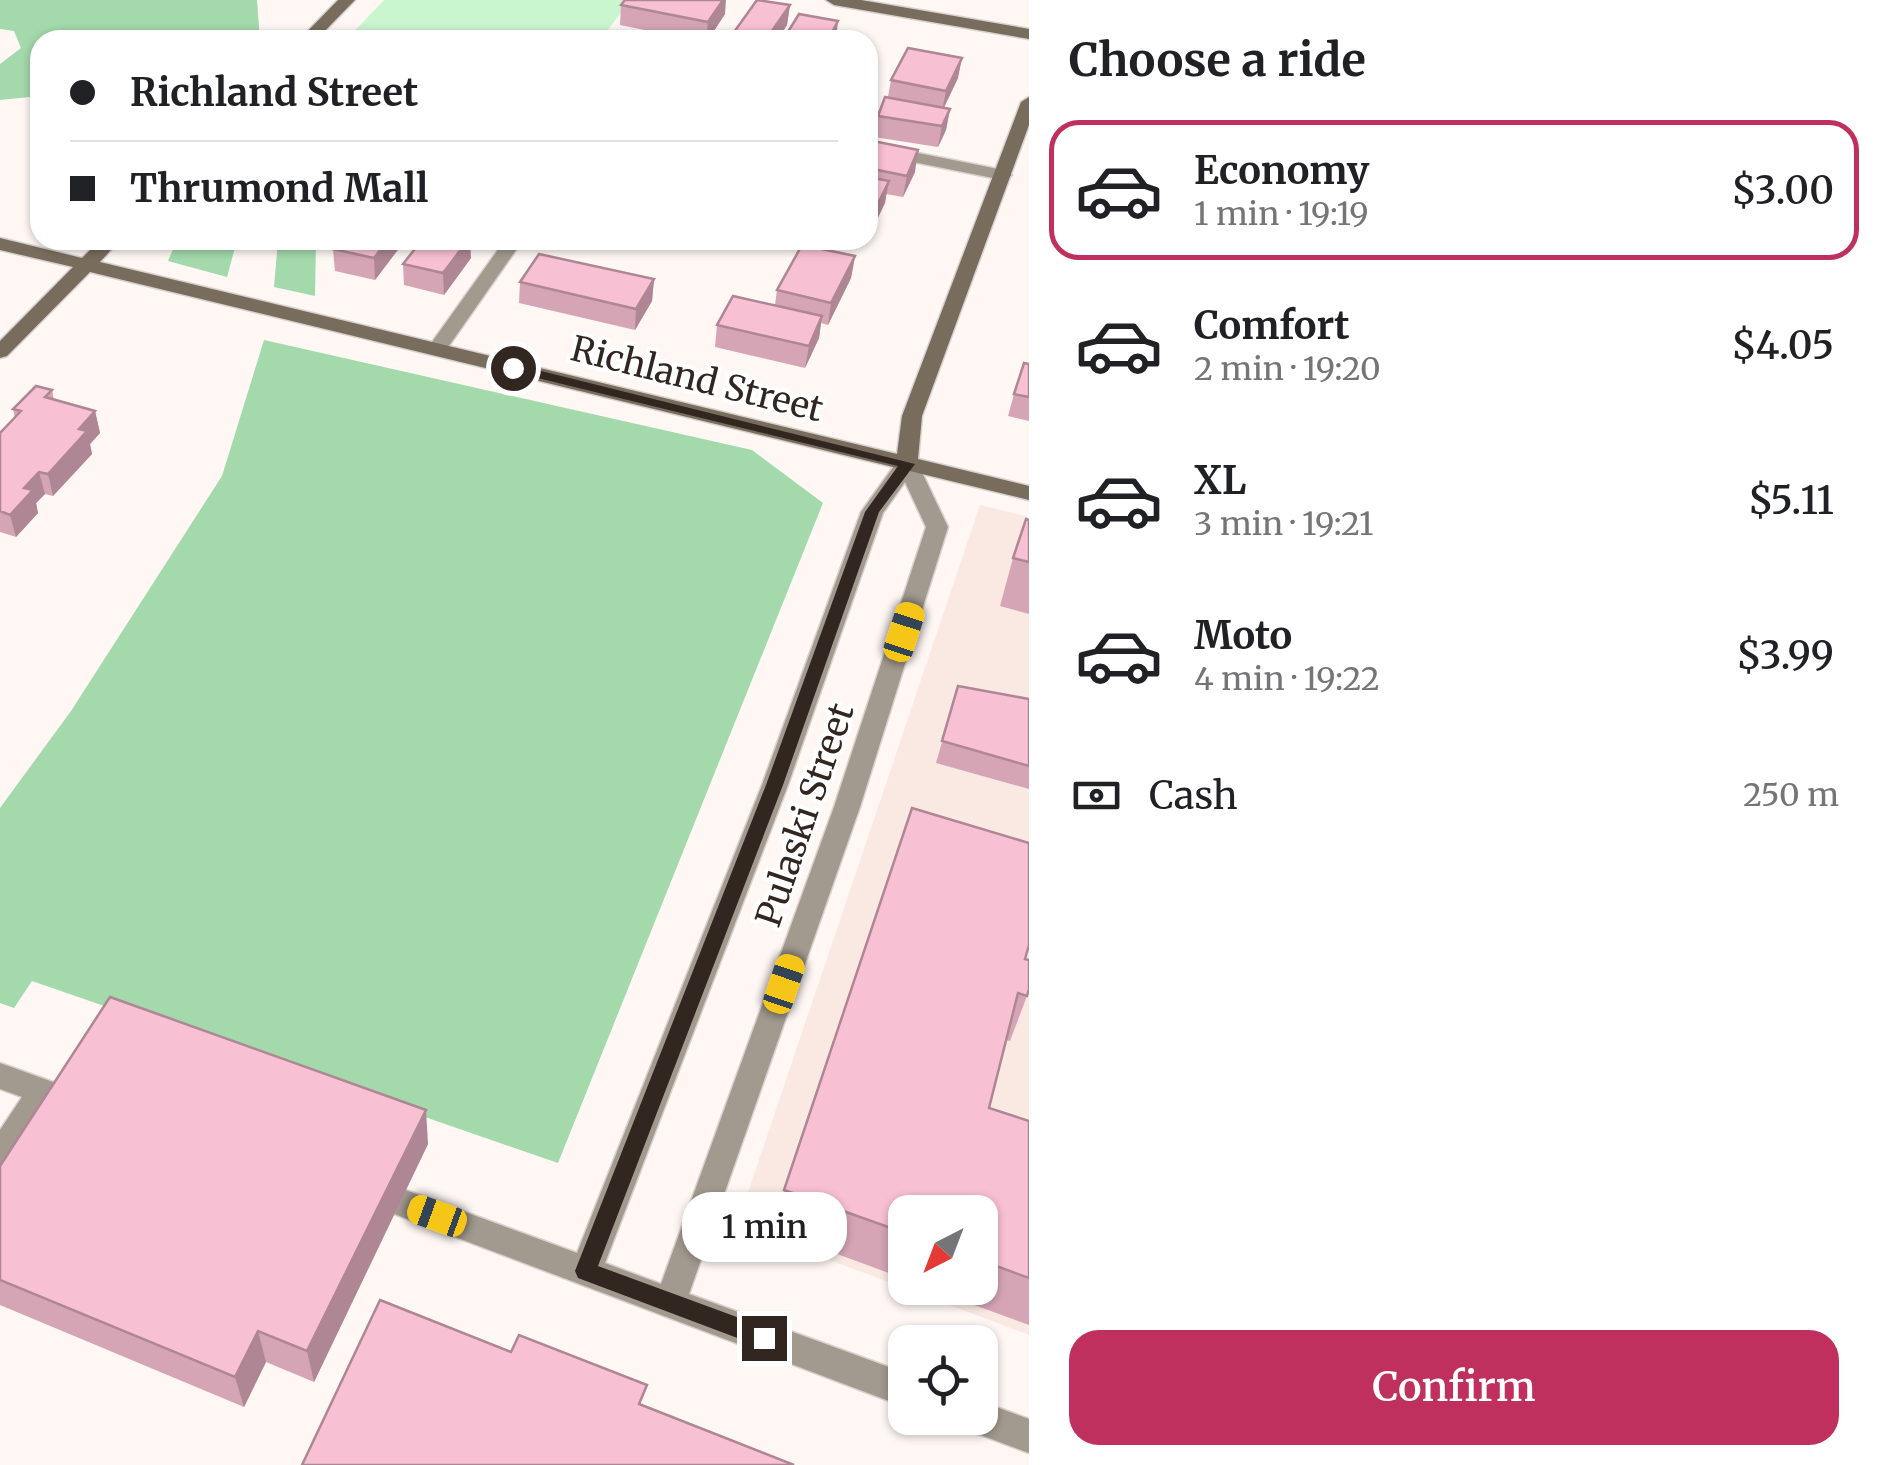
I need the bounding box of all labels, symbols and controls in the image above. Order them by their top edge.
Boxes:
text: Choose a ride [1069,32,1366,88]
text: Richland Street [130,69,418,116]
icon: car [1074,145,1164,235]
text: Economy [1194,147,1369,194]
text: Thrumond Mall [130,165,428,212]
text: $3.00 [1731,167,1834,214]
text: 1 min · 19:19 [1194,194,1369,234]
icon: car [1074,300,1164,390]
text: Comfort [1194,302,1350,349]
text: $4.05 [1731,322,1834,369]
street label: Richland Street [566,326,828,432]
route start [491,346,536,391]
text: 2 min · 19:20 [1194,349,1381,389]
icon: car [1074,455,1164,545]
text: XL [1194,457,1246,504]
text: $5.11 [1748,477,1834,524]
text: 3 min · 19:21 [1194,504,1373,544]
car [880,599,928,665]
icon: car [1074,610,1164,700]
text: Moto [1194,612,1292,659]
text: $3.99 [1736,632,1834,679]
text: 4 min · 19:22 [1194,659,1380,699]
street label: Pulaski Street [746,697,864,932]
icon: cash [1069,768,1124,823]
text: Cash [1149,772,1238,819]
text: 250 m [1743,775,1839,815]
car [760,951,808,1017]
car [404,1192,470,1240]
callout: 1 min [682,1193,846,1263]
north arrow [888,1195,998,1305]
map controls [888,1195,998,1435]
text: 1 min [721,1207,808,1247]
route end [742,1316,787,1361]
button: locate [888,1325,998,1435]
button: Confirm [1069,1330,1839,1445]

